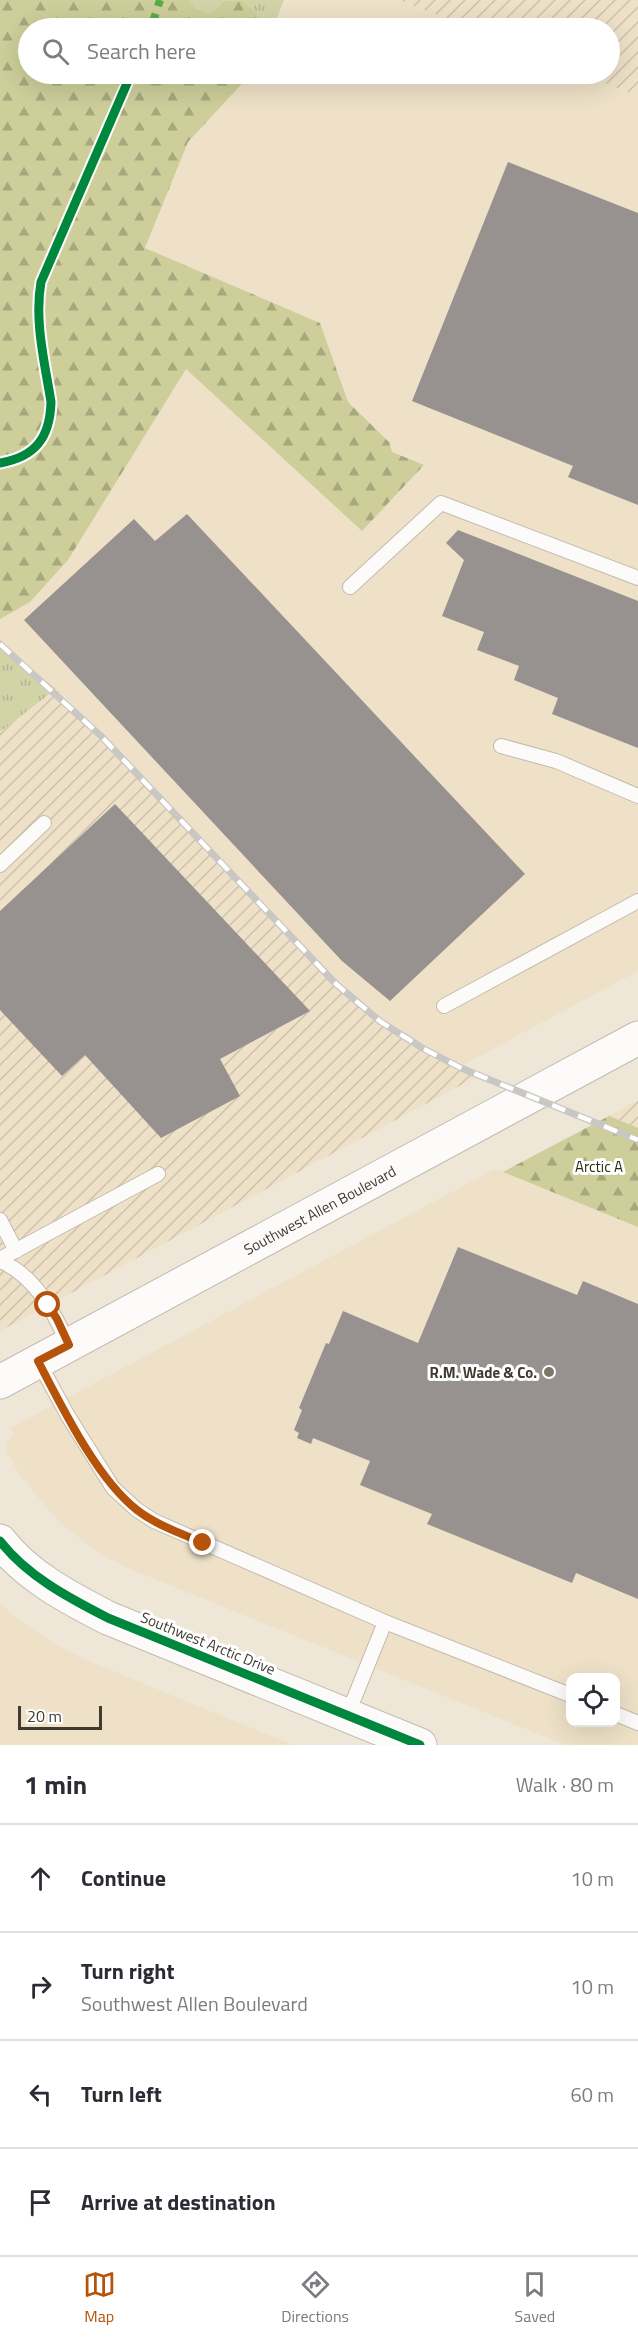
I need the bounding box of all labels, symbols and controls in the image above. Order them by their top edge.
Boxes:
search box [18,18,620,84]
text: Search here [87,34,196,68]
icon: search [39,35,72,68]
park label: Arctic A [575,1155,623,1178]
street label: Southwest Allen Boulevard [239,1159,400,1260]
route start [34,1291,60,1317]
place label: R.M. Wade & Co. [430,1361,537,1384]
marker: R.M. Wade & Co. [542,1365,556,1379]
route end [189,1529,215,1555]
street label: Southwest Arctic Drive [137,1605,279,1681]
map controls [566,1673,620,1727]
button: locate [566,1673,620,1727]
scale bar [18,1703,102,1730]
text: 20 m [27,1704,62,1728]
text: 1 min [24,1765,87,1804]
text: Walk · 80 m [516,1769,614,1800]
text: Continue [81,1861,166,1895]
icon: ahead [24,1862,57,1895]
text: 10 m [570,1863,614,1894]
text: Turn right [81,1954,175,1988]
icon: right [24,1970,57,2003]
text: 10 m [570,1971,614,2002]
text: Southwest Allen Boulevard [81,1988,308,2019]
text: Turn left [81,2077,162,2111]
icon: left [24,2078,57,2111]
text: 60 m [570,2079,614,2110]
text: Arrive at destination [81,2185,276,2219]
icon: arrive [24,2186,57,2219]
tab: Map [83,2268,116,2328]
tab: Directions [281,2268,349,2328]
tab: Saved [515,2268,555,2328]

